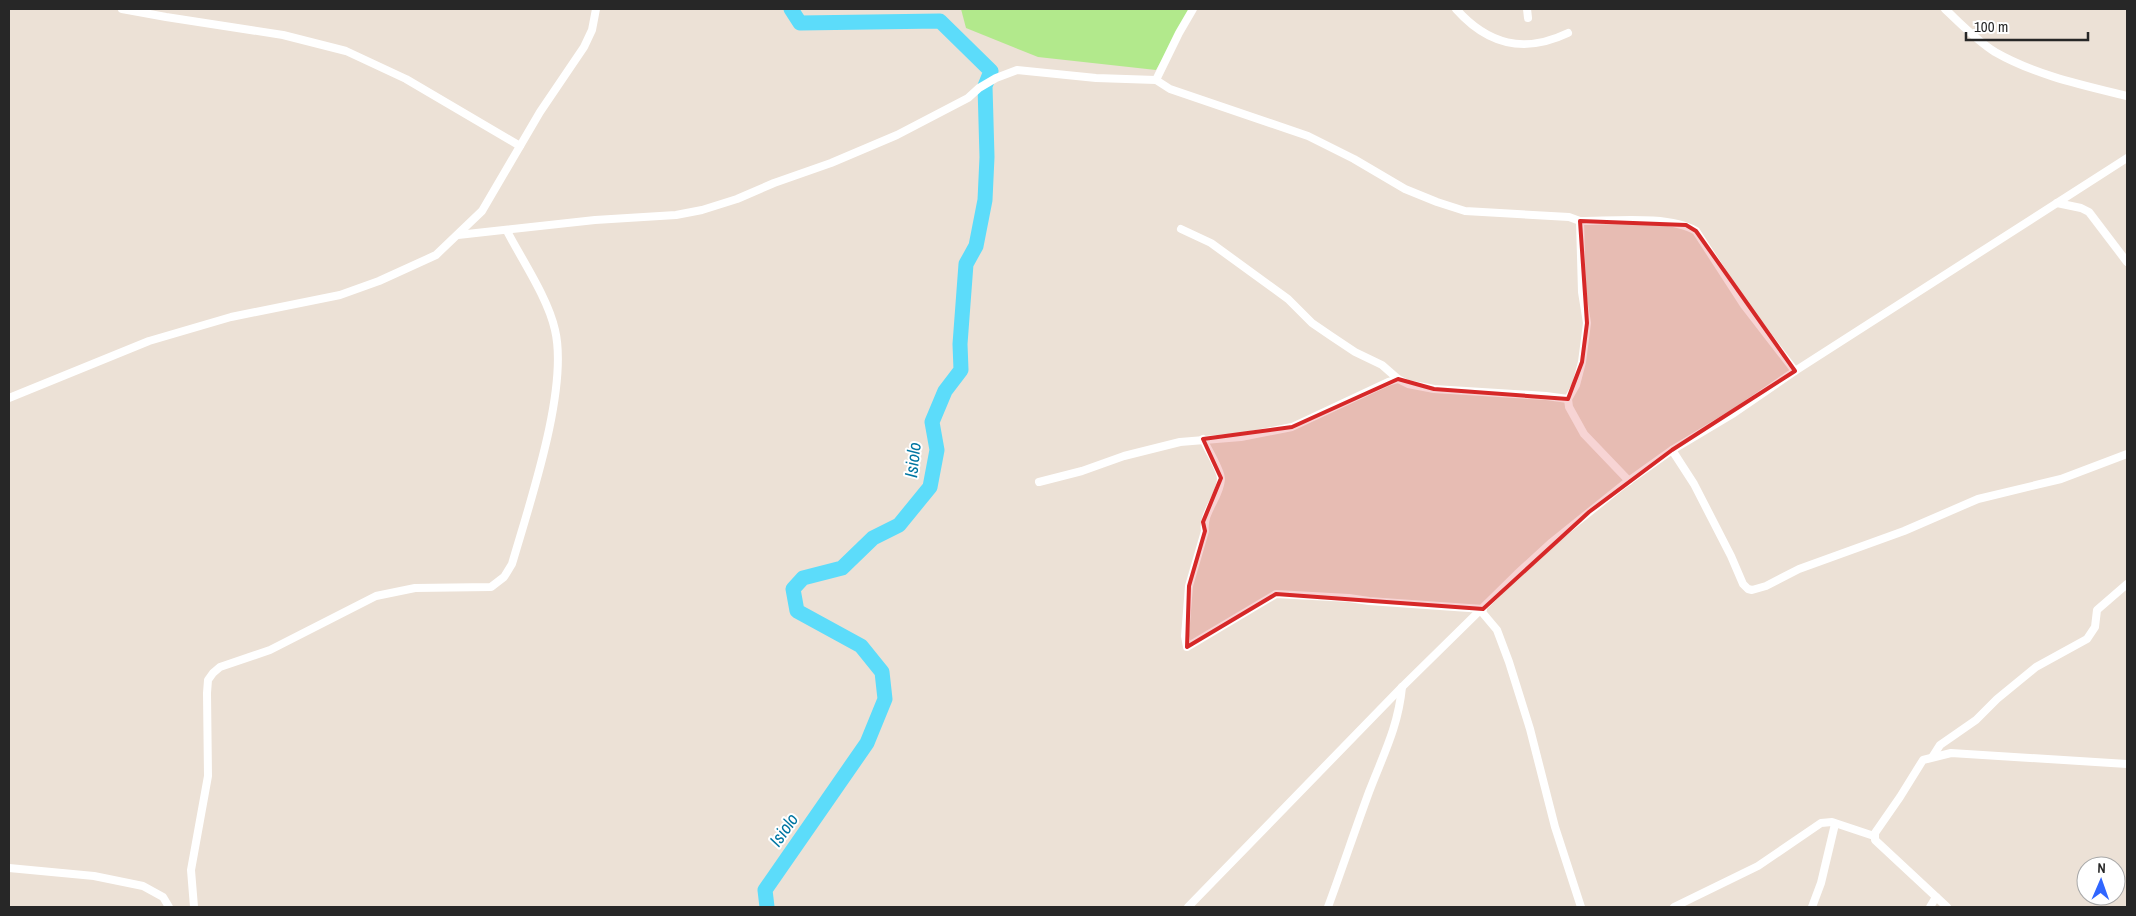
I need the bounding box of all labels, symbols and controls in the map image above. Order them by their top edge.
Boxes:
scale bar [1966,10,2088,42]
text: 100 m [1974,16,2008,37]
water label: Isiolo [898,441,927,479]
water label: Isiolo [763,808,804,851]
north arrow [2076,856,2126,906]
text: N [2097,859,2106,877]

